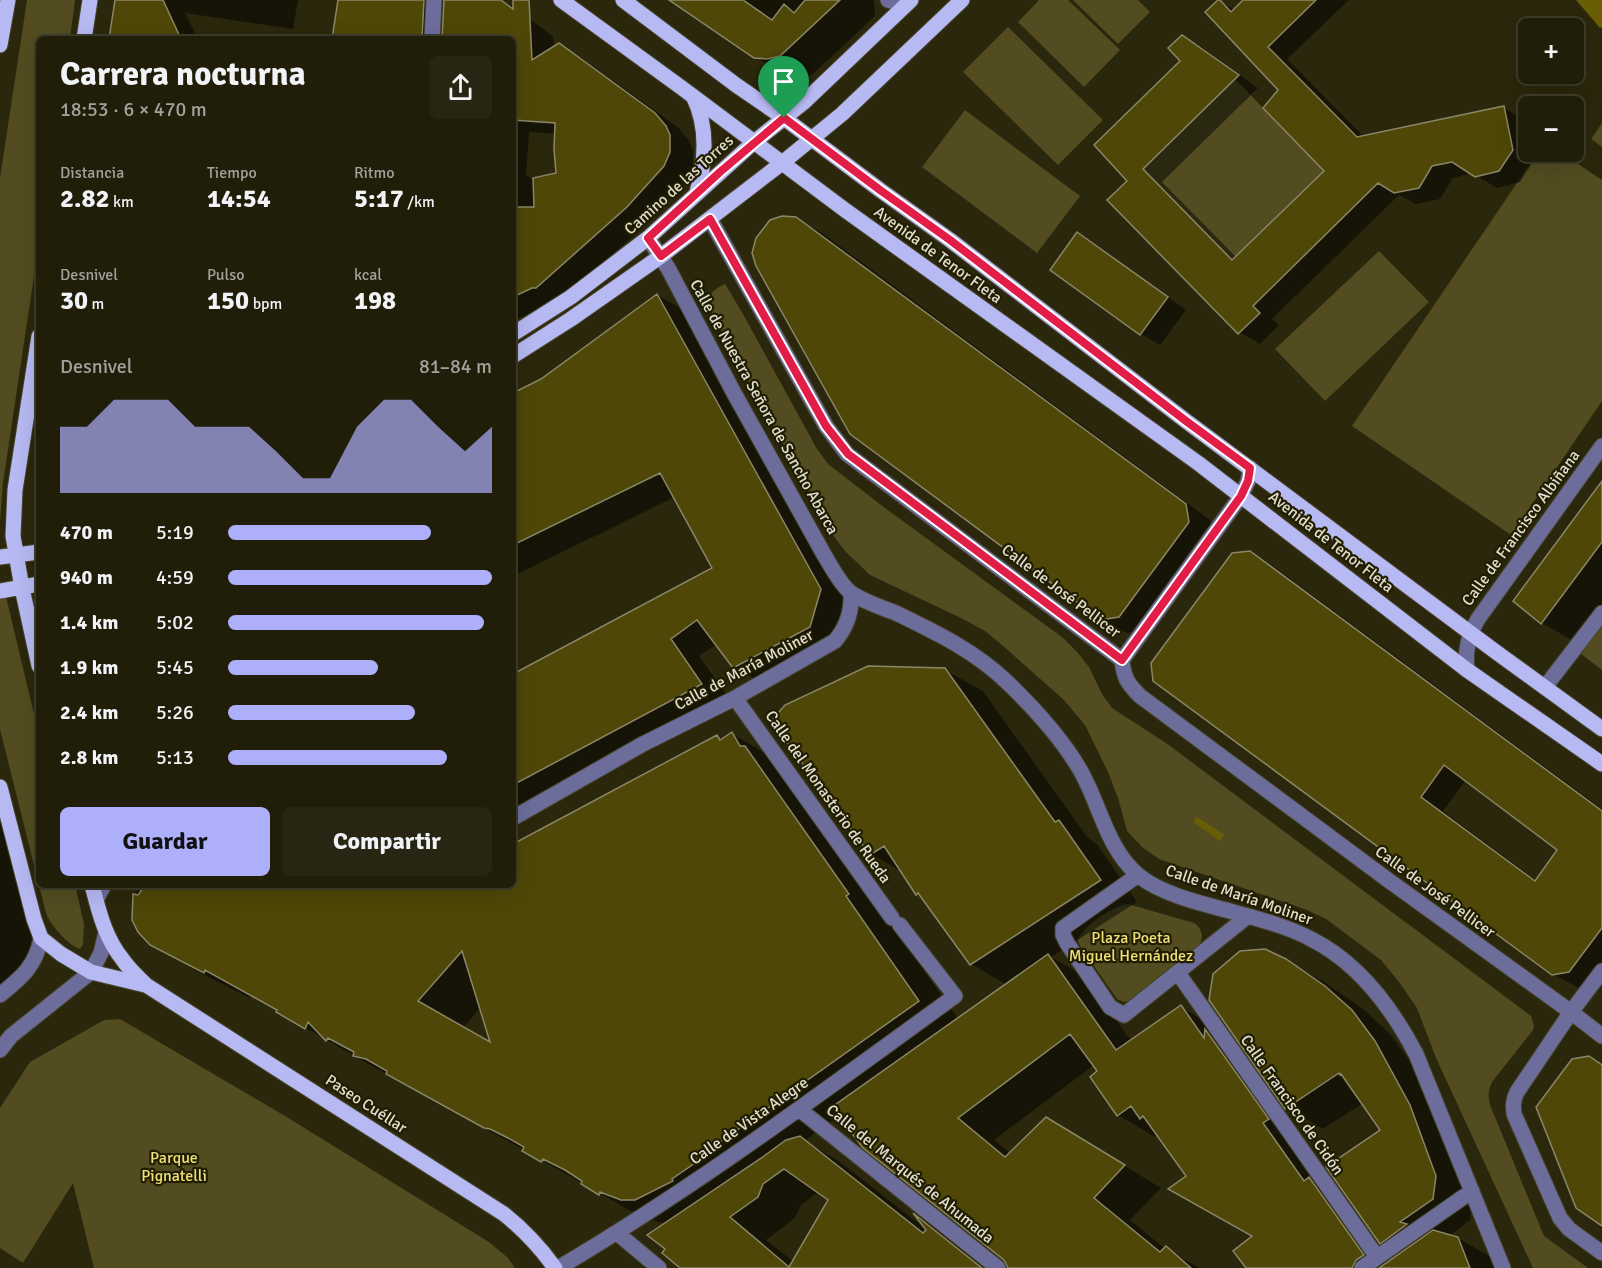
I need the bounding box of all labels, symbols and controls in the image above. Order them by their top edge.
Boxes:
map controls [1518,18,1584,162]
button: + [1518,18,1584,84]
text: Carrera nocturna [60,54,306,95]
button: share [429,56,492,119]
pin [758,56,809,118]
icon: arrive [767,65,800,98]
button: − [1518,96,1584,162]
text: 18:53 · 6 × 470 m [60,97,207,122]
street label: Camino de las Torres [620,131,738,239]
text: Distancia [60,163,124,183]
text: Tiempo [207,163,257,183]
text: Ritmo [354,163,395,183]
text: 2.82 [60,183,110,215]
text: 14:54 [207,183,271,215]
text: 5:17 [354,183,404,215]
text: km [110,192,134,212]
text: /km [404,192,435,212]
street label: Avenida de Tenor Fleta [870,202,1006,308]
text: Desnivel [60,265,118,285]
text: Pulso [207,265,245,285]
text: kcal [354,265,382,285]
street label: Calle de Nuestra Señora de Sancho Abarca [685,276,843,538]
text: 30 [60,285,88,317]
text: 150 [207,285,249,317]
text: 198 [354,285,396,317]
text: m [88,294,104,314]
text: bpm [249,294,282,314]
text: Desnivel [60,354,133,379]
text: 81–84 m [419,354,492,379]
street label: Calle de Francisco Albiñana [1458,446,1584,610]
street label: Avenida de Tenor Fleta [1264,487,1398,597]
text: 470 m [60,520,113,545]
text: 5:19 [156,520,194,545]
street label: Calle de José Pellicer [998,540,1125,642]
text: 940 m [60,565,113,590]
text: 4:59 [156,565,194,590]
text: 1.4 km [60,610,118,635]
text: 5:02 [156,610,194,635]
street label: Calle de María Moliner [671,625,817,715]
text: 1.9 km [60,655,118,680]
text: 5:45 [156,655,194,680]
text: 2.4 km [60,700,118,725]
text: 5:26 [156,700,194,725]
street label: Calle del Monasterio de Rueda [761,707,895,887]
text: 2.8 km [60,745,118,770]
text: 5:13 [156,745,194,770]
button: Guardar [60,807,270,876]
button: Compartir [282,807,492,876]
street label: Calle de José Pellicer [1371,842,1499,942]
street label: Calle de María Moliner [1163,860,1315,930]
park label: Plaza Poeta Miguel Hernández [1069,928,1193,966]
street label: Calle Francisco de Cidón [1236,1031,1348,1179]
street label: Paseo Cuéllar [321,1070,411,1138]
street label: Calle de Vista Alegre [686,1073,812,1169]
street label: Calle del Marqués de Ahumada [822,1100,998,1248]
park label: Parque Pignatelli [141,1148,207,1186]

